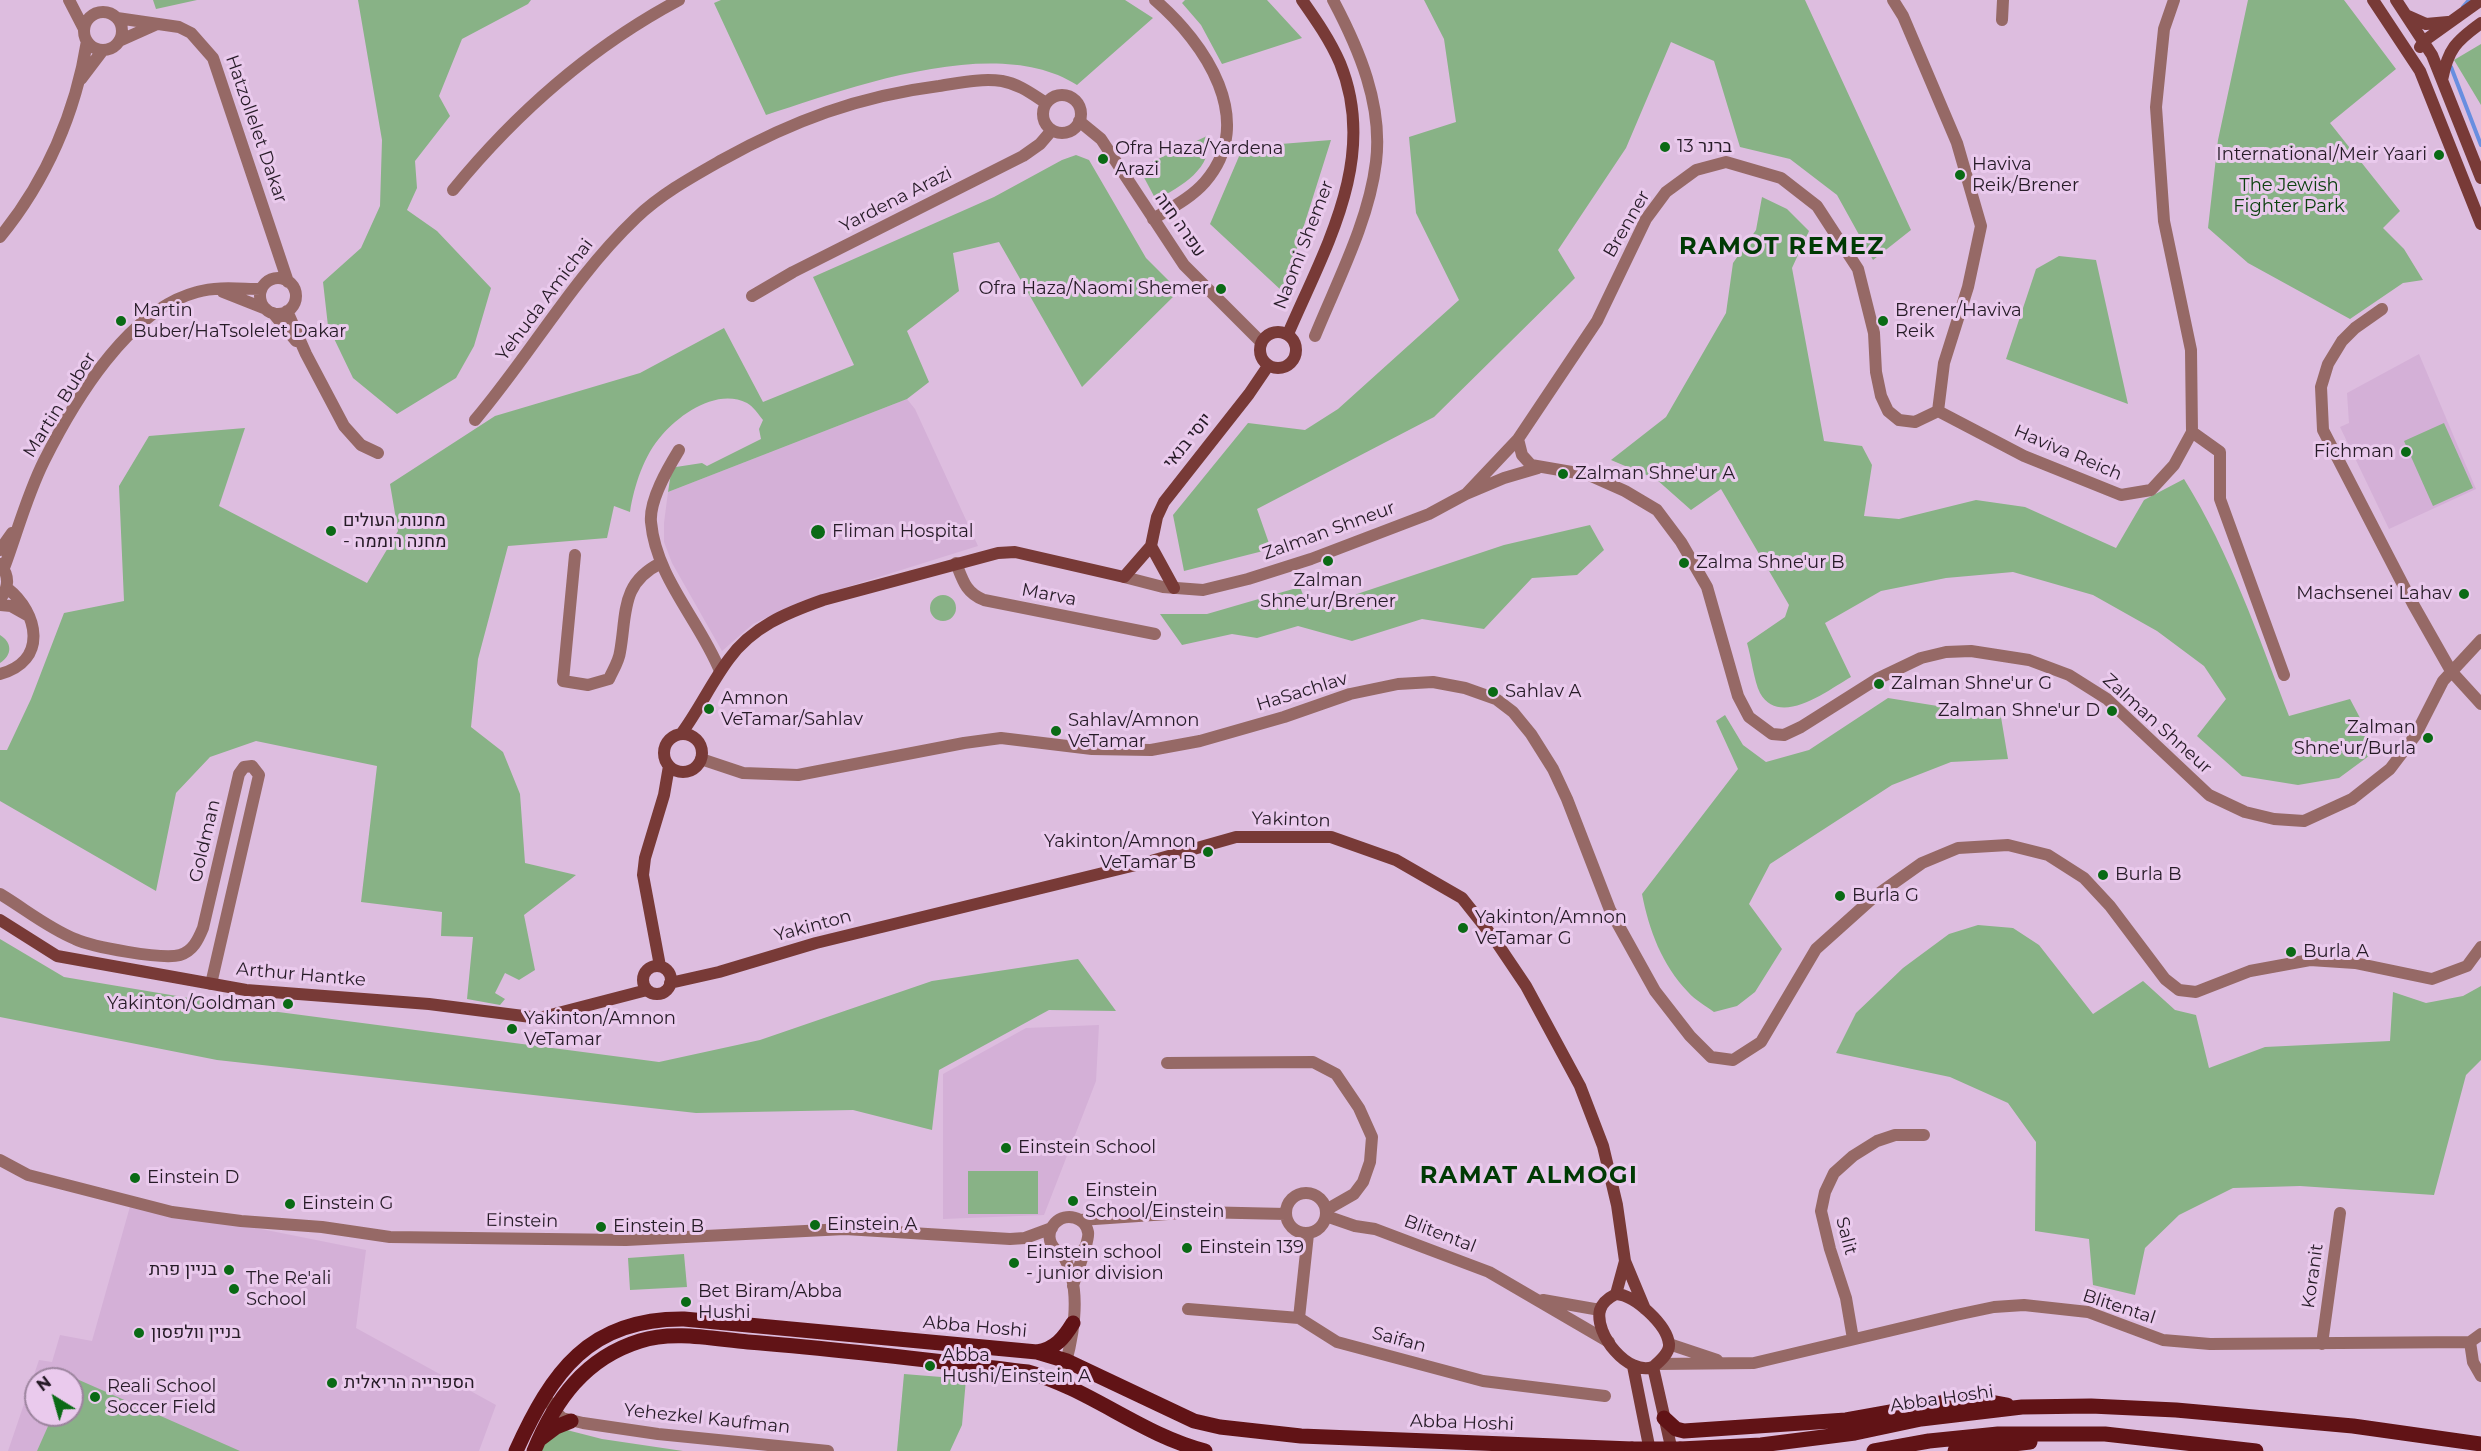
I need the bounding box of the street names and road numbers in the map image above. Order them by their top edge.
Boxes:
street label: Hatzollelet Dakar [221,52,291,206]
street label: Yardena Arazi [837,163,955,237]
street label: Naomi Shemer [1269,177,1339,313]
street label: Brenner [1599,187,1655,261]
street label: עפרה חזה [1150,189,1210,261]
street label: Yehuda Amichai [492,235,598,365]
street label: Martin Buber [19,348,101,462]
street label: יוסי בנאי [1159,409,1217,473]
street label: Haviva Reich [2011,421,2125,485]
street label: Zalman Shneur [1260,497,1398,565]
street label: Marva [1020,579,1078,611]
street label: HaSachlav [1254,668,1350,716]
street label: Zalman Shneur [2098,669,2216,779]
street label: Goldman [185,798,225,884]
street label: Yakinton [1251,808,1331,832]
street label: Yakinton [772,905,854,947]
street label: Arthur Hantke [235,959,367,991]
street label: Einstein [485,1210,559,1232]
street label: Blitental [1401,1210,1479,1258]
street label: Salit [1831,1215,1861,1257]
street label: Koranit [2298,1242,2328,1310]
street label: Blitental [2080,1285,2158,1329]
street label: Abba Hoshi [922,1312,1028,1342]
street label: Saifan [1370,1322,1428,1358]
street label: Abba Hoshi [1889,1381,1995,1417]
street label: Yehezkel Kaufman [623,1400,791,1438]
street label: Abba Hoshi [1410,1410,1514,1436]

